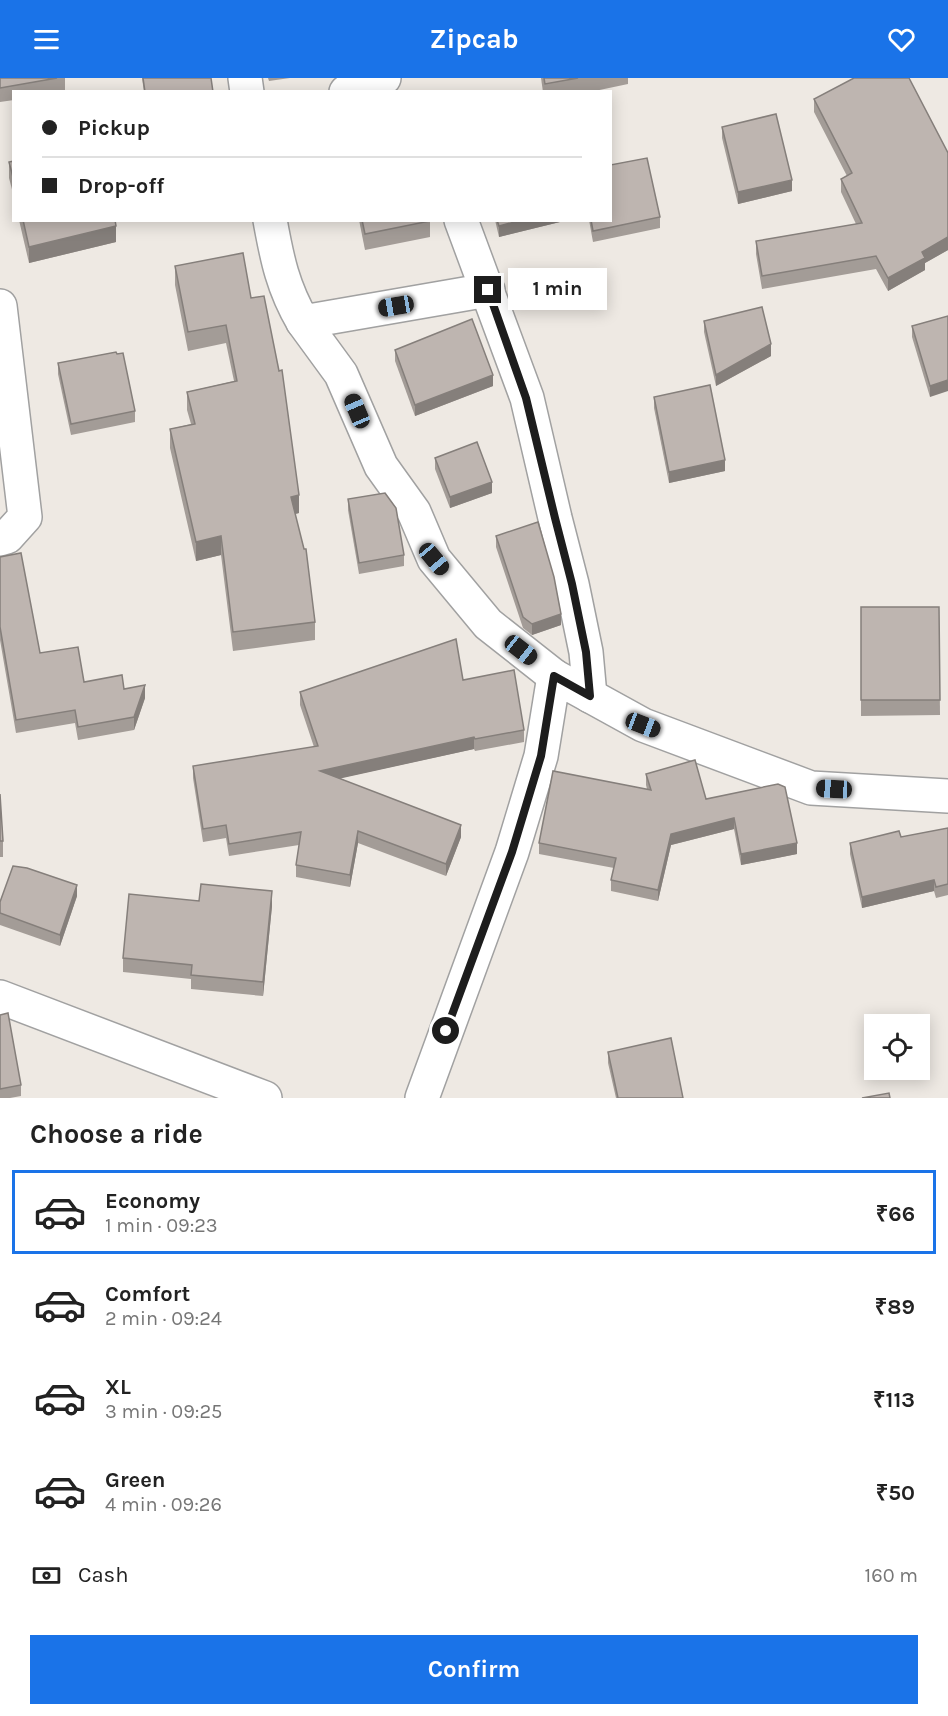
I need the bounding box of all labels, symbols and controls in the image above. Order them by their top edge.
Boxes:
icon: menu [30,23,63,56]
text: Zipcab [430,23,518,55]
icon: heart [885,23,918,56]
text: Pickup [78,115,150,141]
text: Drop-off [78,173,164,199]
callout: 1 min [509,269,608,311]
route end [474,276,501,303]
text: 1 min [532,277,583,300]
car [377,294,415,318]
car [342,391,372,431]
car [416,539,452,579]
car [501,632,541,668]
car [623,710,663,740]
car [816,779,852,799]
map controls [864,1014,930,1080]
button: locate [864,1014,930,1080]
route start [432,1017,459,1044]
text: Choose a ride [30,1118,203,1150]
icon: car [33,1185,87,1239]
text: Economy [105,1188,200,1214]
text: ₹66 [876,1201,915,1227]
text: 1 min · 09:23 [105,1214,218,1237]
icon: car [33,1278,87,1332]
text: Comfort [105,1281,190,1307]
text: ₹89 [875,1294,915,1320]
text: 2 min · 09:24 [105,1307,222,1330]
icon: car [33,1371,87,1425]
text: XL [105,1374,131,1400]
text: ₹113 [873,1387,915,1413]
text: 3 min · 09:25 [105,1400,222,1423]
icon: car [33,1464,87,1518]
text: Green [105,1467,166,1493]
text: ₹50 [876,1480,915,1506]
text: 4 min · 09:26 [105,1493,222,1516]
icon: cash [30,1559,63,1592]
text: Cash [78,1562,128,1588]
text: 160 m [865,1564,918,1587]
button: Confirm [30,1635,918,1704]

